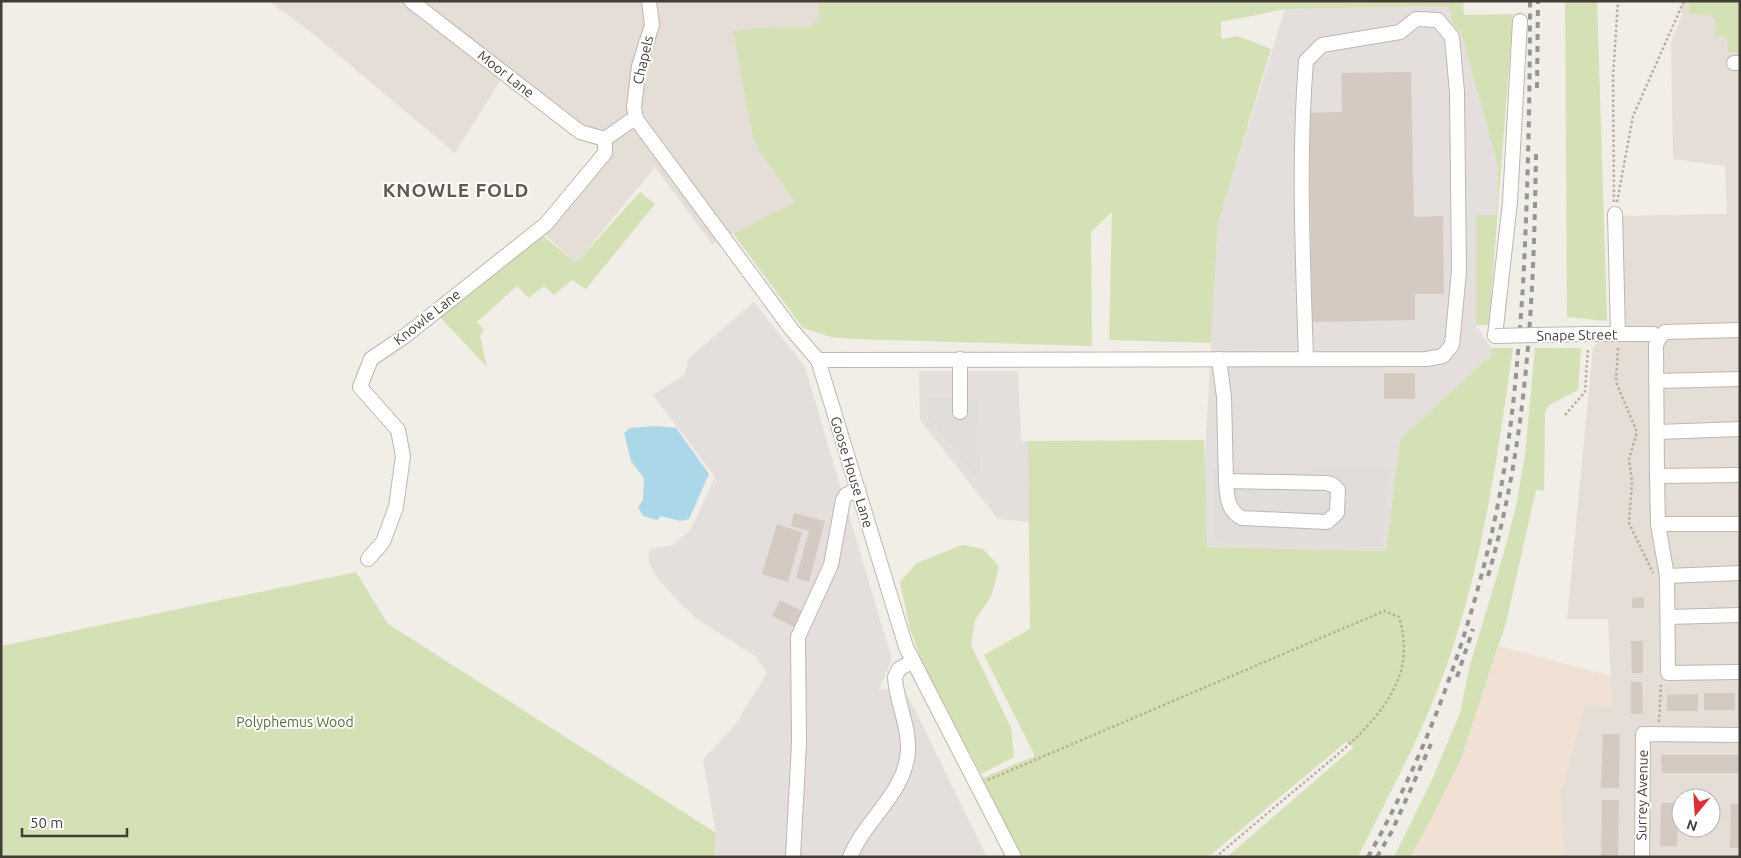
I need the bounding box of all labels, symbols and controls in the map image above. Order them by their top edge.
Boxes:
street label: Chapels [630,34,656,86]
street label: Moor Lane [475,47,537,101]
district label: KNOWLE FOLD [383,179,529,201]
street label: Knowle Lane [390,286,464,348]
street label: Snape Street [1536,326,1618,344]
street label: Goose House Lane [827,414,877,530]
park label: Polyphemus Wood [236,714,354,730]
street label: Surrey Avenue [1633,749,1651,841]
north arrow [1671,788,1721,838]
scale bar [22,806,128,838]
text: 50 m [30,814,63,831]
text: N [1685,816,1699,835]

